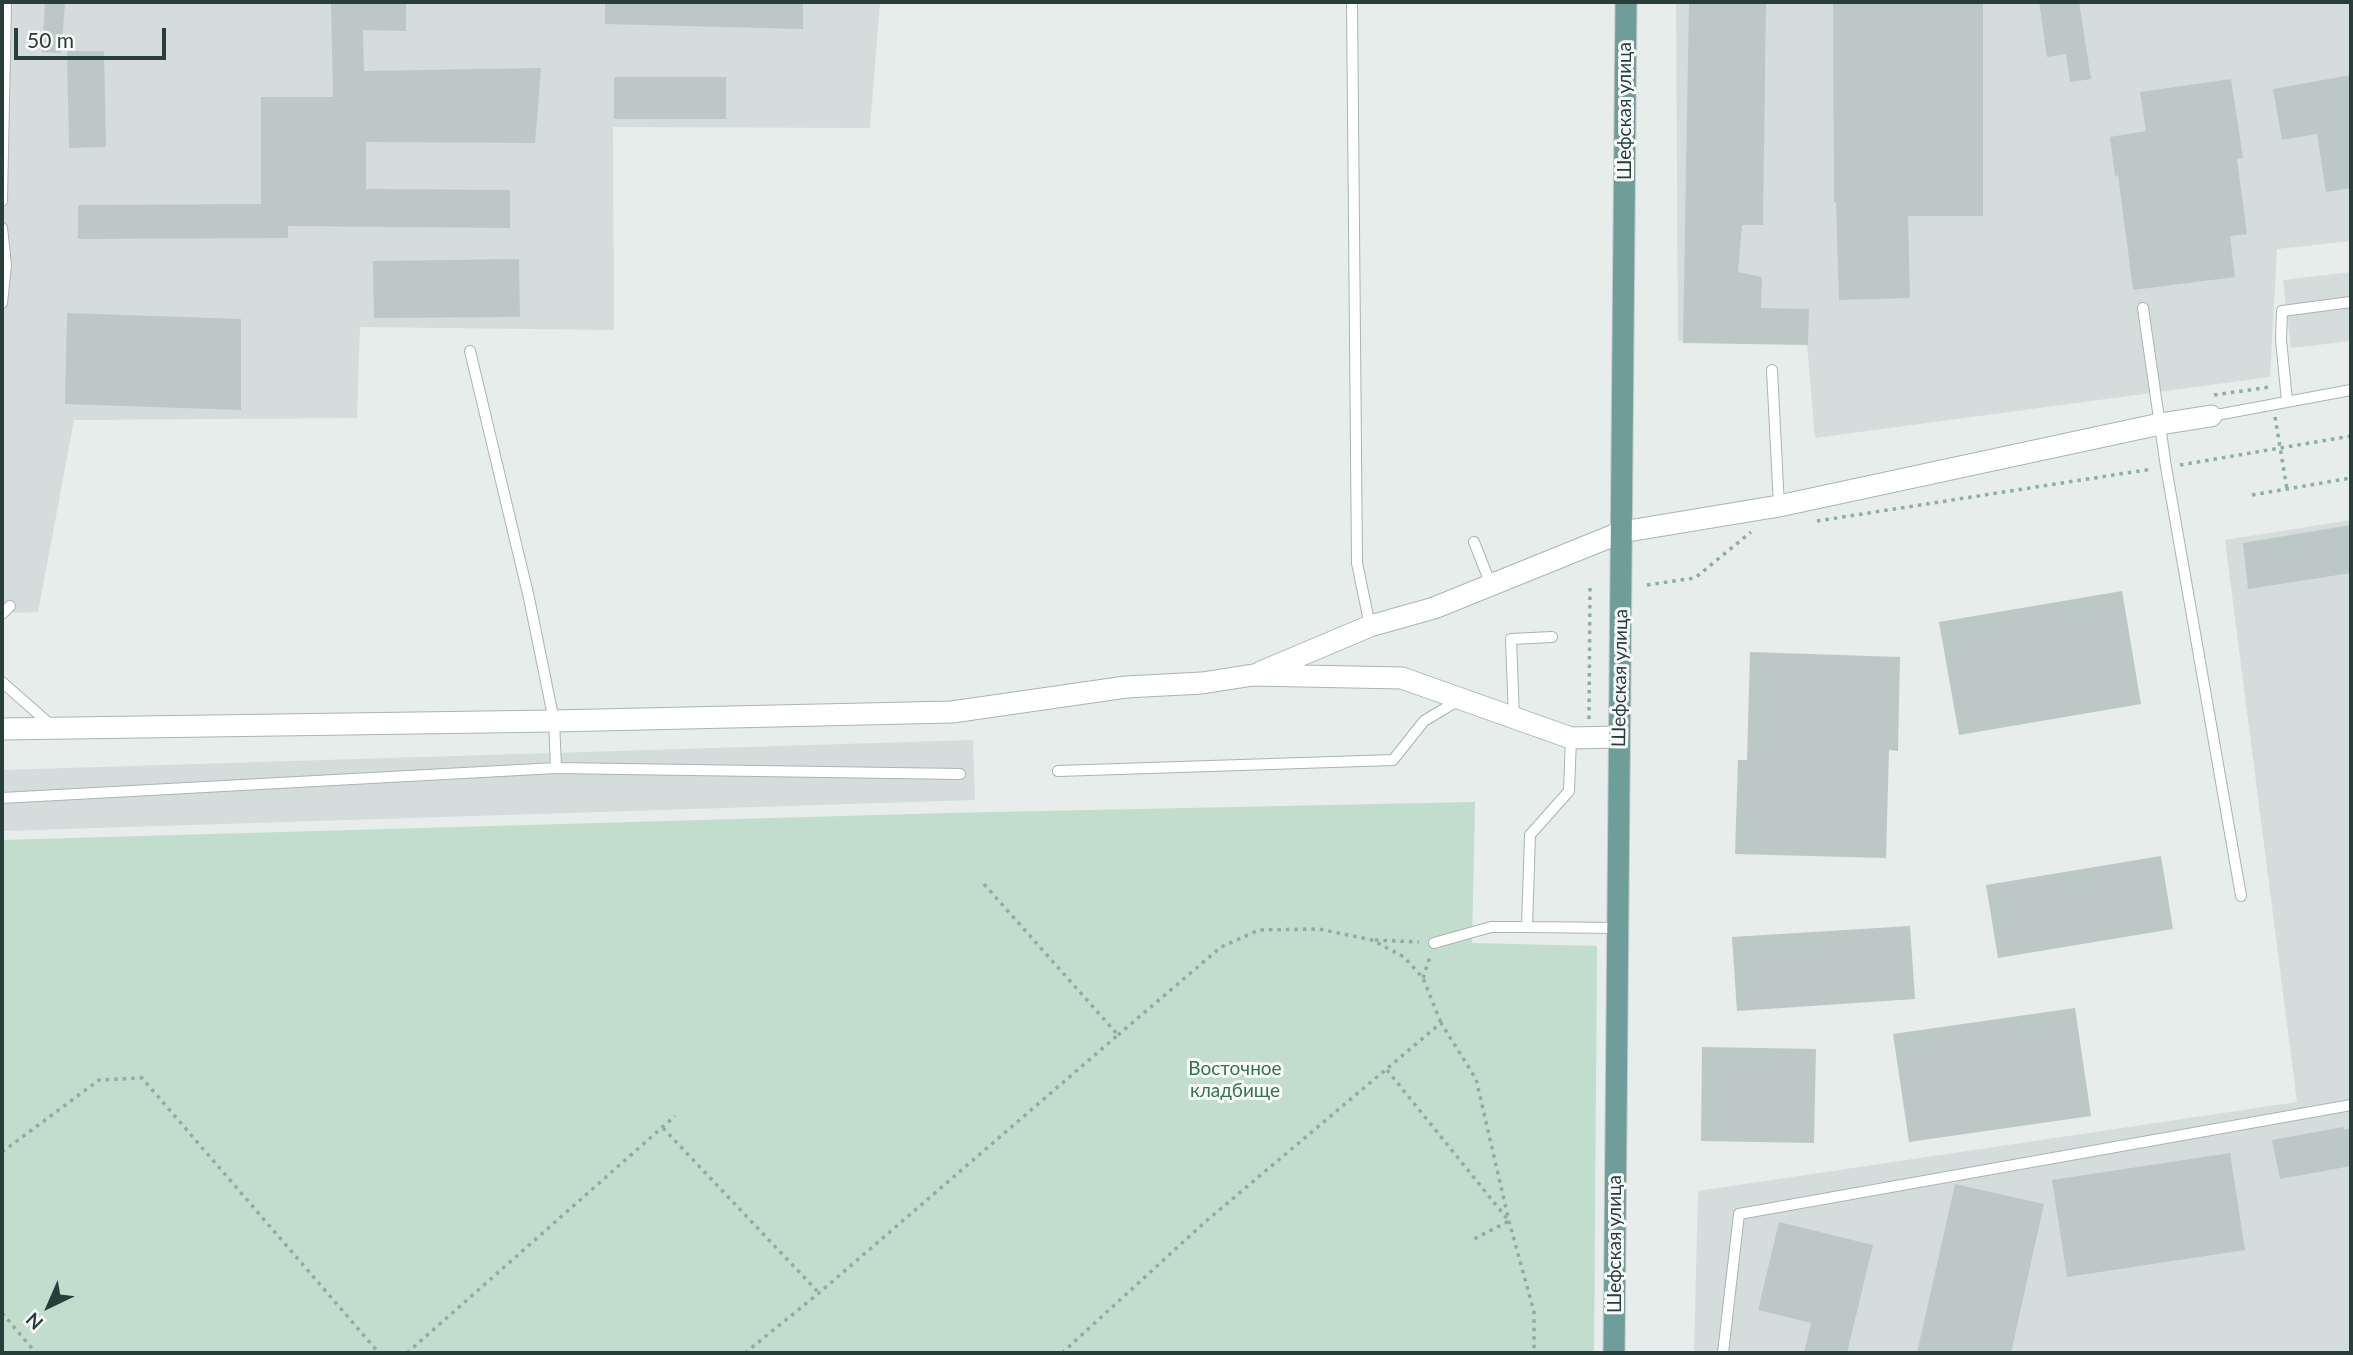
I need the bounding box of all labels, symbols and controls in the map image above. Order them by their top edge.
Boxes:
scale bar [18,14,170,58]
text: 50 m [27,27,74,52]
street label: Шефская улица [1614,42,1636,180]
street label: Шефская улица [1607,609,1633,747]
park label: Восточное кладбище [1188,1058,1282,1102]
street label: Шефская улица [1604,1175,1626,1313]
north arrow [14,1271,84,1341]
text: N [21,1308,47,1335]

